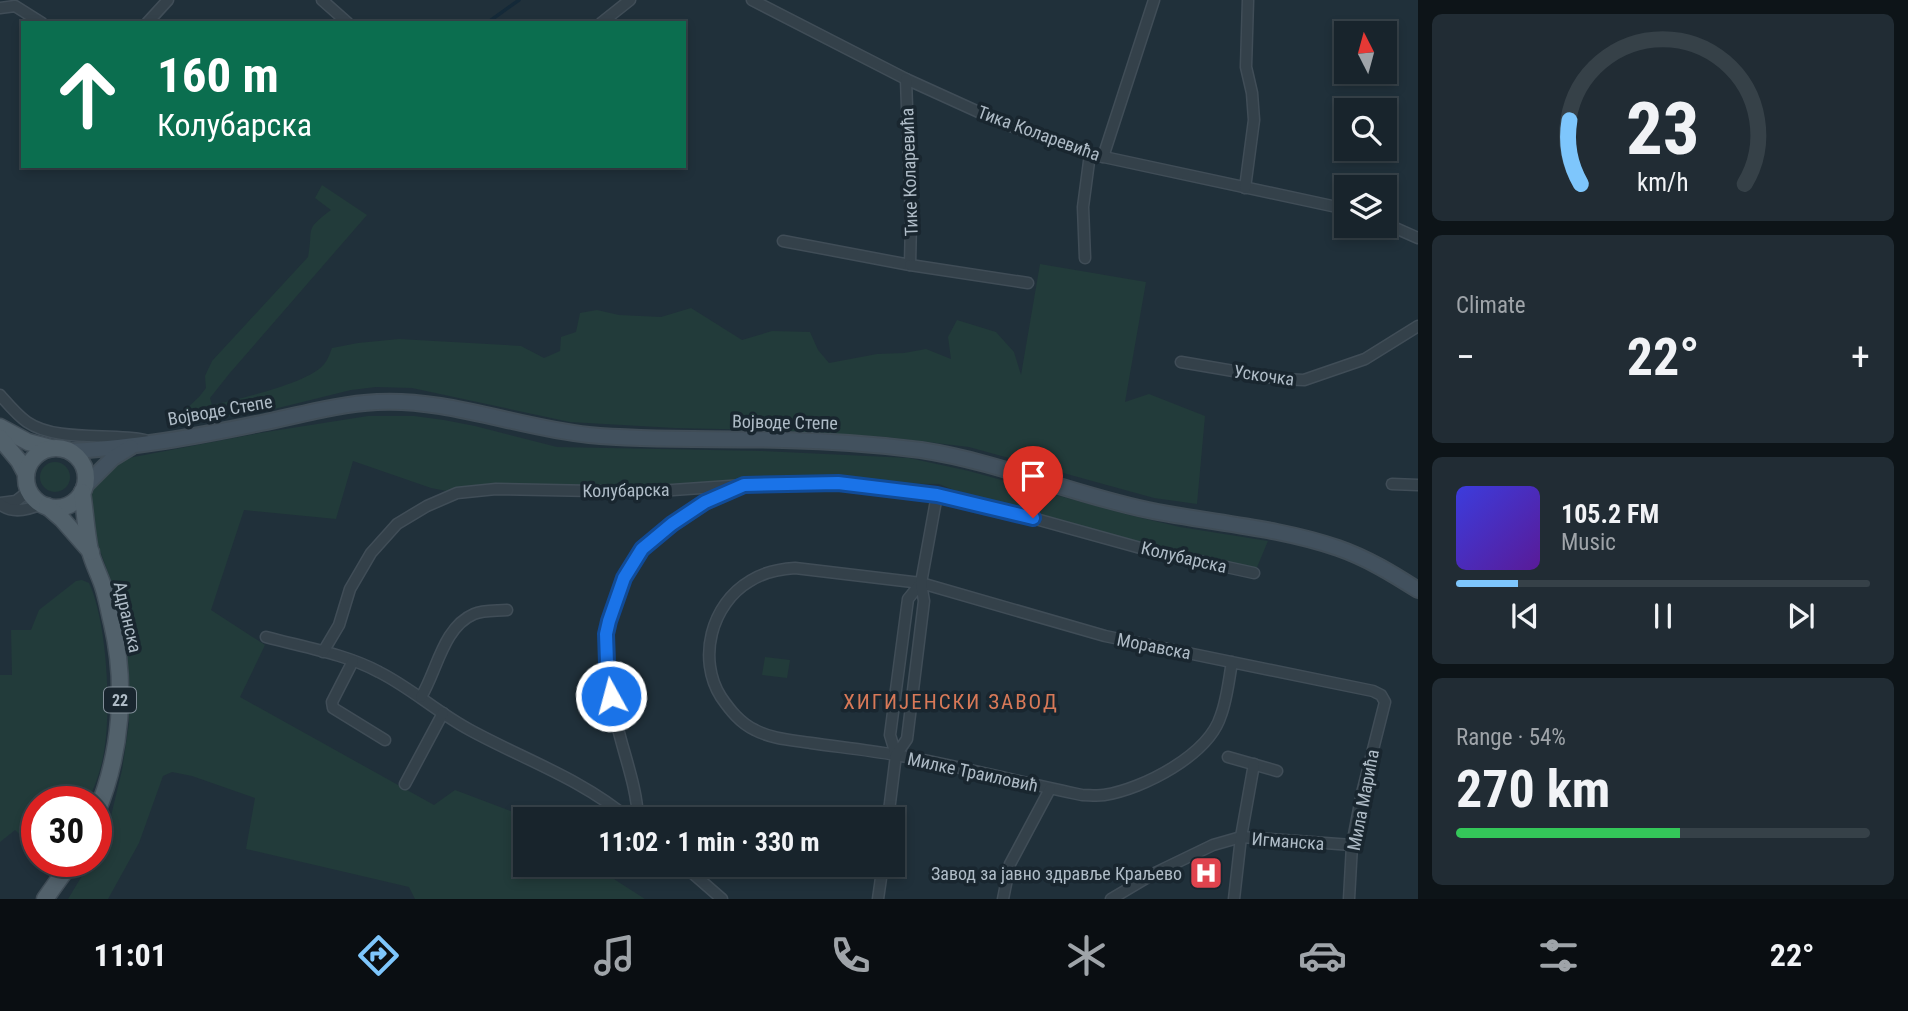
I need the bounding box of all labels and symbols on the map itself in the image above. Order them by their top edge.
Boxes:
north arrow [1334,21,1396,84]
street label: Тика Коларевића [975,101,1103,165]
street label: Тике Коларевића [896,107,922,237]
street label: Ускочка [1232,360,1296,390]
street label: Војводе Степе [166,390,274,430]
street label: Војводе Степе [732,411,838,433]
pin [1003,446,1063,518]
street label: Колубарска [582,479,670,501]
street label: Колубарска [1139,537,1229,577]
street label: Адранска [110,579,146,655]
street label: Моравска [1115,629,1193,663]
position arrow [574,659,648,733]
road number: 22 [104,688,136,712]
district label: ХИГИЈЕНСКИ ЗАВОД [843,690,1059,714]
street label: Милке Траиловић [906,748,1040,796]
street label: Мила Марића [1343,748,1383,852]
speed limit sign: 30 [21,786,112,877]
street label: Игманска [1251,828,1325,854]
hospital icon: Завод за јавно здравље Краљево [1187,854,1225,892]
place label: Завод за јавно здравље Краљево [931,863,1182,884]

